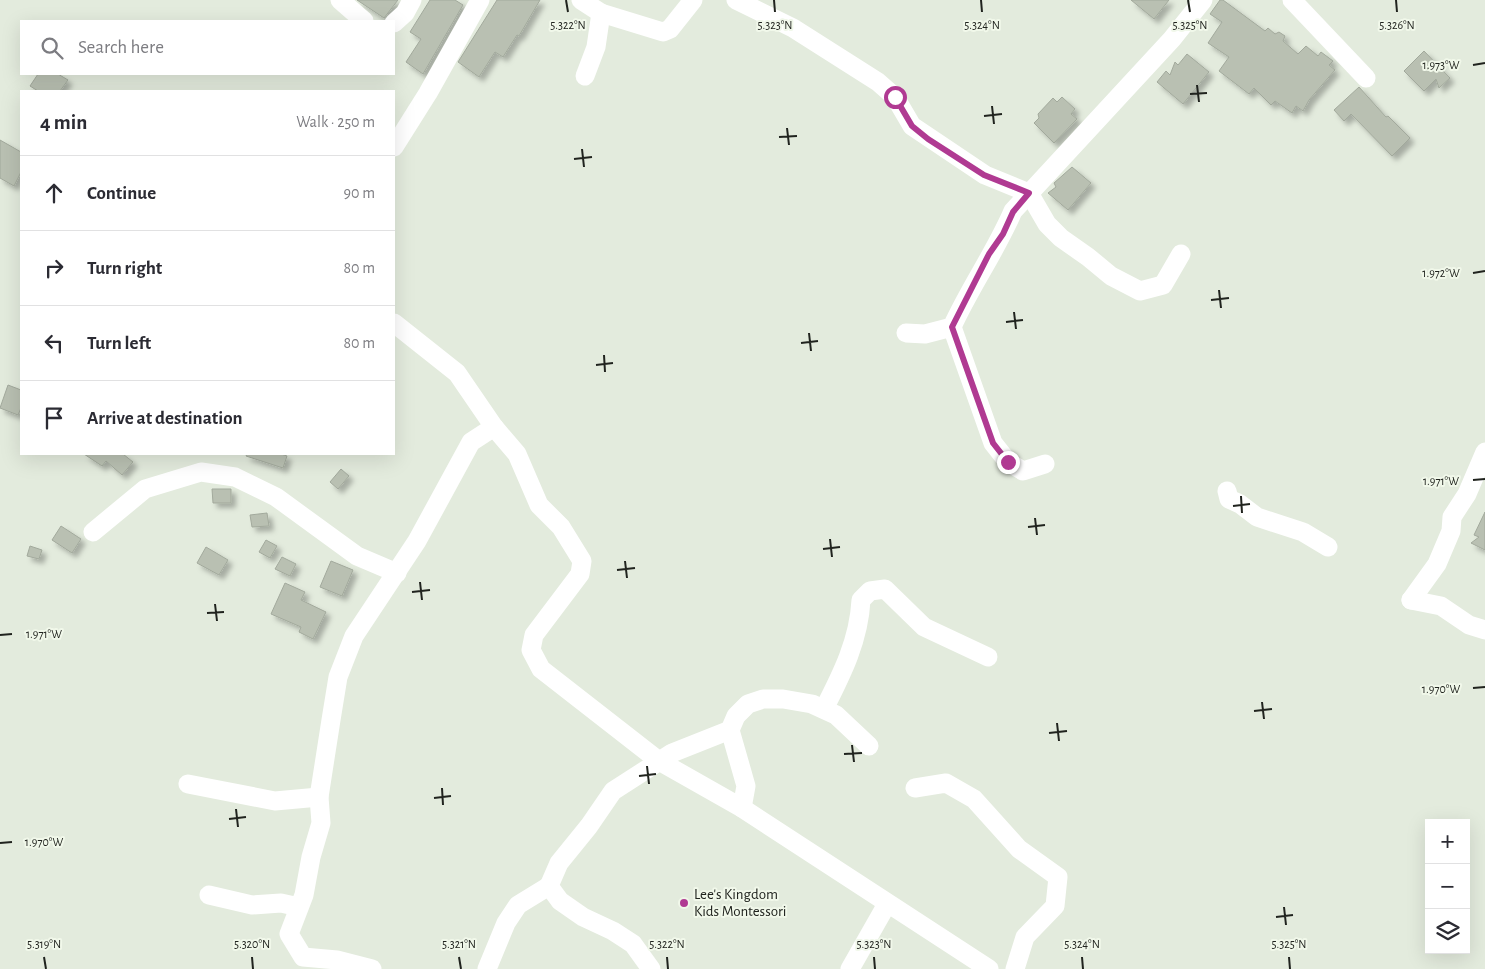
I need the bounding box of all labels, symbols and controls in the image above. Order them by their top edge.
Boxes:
text: 5.322°N [550,19,586,31]
text: 5.323°N [758,19,792,31]
text: 5.324°N [964,19,1000,31]
text: 5.325°N [1173,19,1207,31]
text: 5.326°N [1379,19,1415,31]
search box [20,20,395,75]
icon: search [38,34,66,62]
text: Search here [78,38,164,57]
text: 1.973°W [1423,59,1460,71]
route start [884,86,907,109]
text: 4 min [40,112,87,133]
text: Walk · 250 m [296,114,375,130]
icon: ahead [40,179,68,207]
text: Continue [87,184,156,203]
text: 90 m [344,185,375,201]
icon: right [40,254,68,282]
text: Turn right [87,259,162,278]
text: 80 m [344,260,375,276]
text: 1.972°W [1422,267,1460,279]
icon: left [40,329,68,357]
text: Turn left [87,334,151,353]
text: 80 m [344,335,375,351]
icon: arrive [40,404,68,432]
text: Arrive at destination [87,409,243,428]
route end [997,451,1020,474]
text: 1.971°W [1423,475,1459,487]
text: 1.971°W [26,628,62,640]
text: 1.970°W [1422,683,1460,695]
map controls [1425,819,1470,954]
button: + [1425,819,1470,864]
text: 1.970°W [25,836,63,848]
button: − [1425,864,1470,909]
place label: Lee's Kingdom Kids Montessori [694,887,786,919]
marker: Lee's Kingdom Kids Montessori [678,897,690,909]
button: layers [1425,909,1470,954]
text: 5.319°N [27,938,61,950]
text: 5.320°N [234,938,270,950]
text: 5.321°N [442,938,476,950]
text: 5.322°N [649,938,685,950]
text: 5.323°N [857,938,891,950]
text: 5.324°N [1064,938,1100,950]
text: 5.325°N [1272,938,1306,950]

